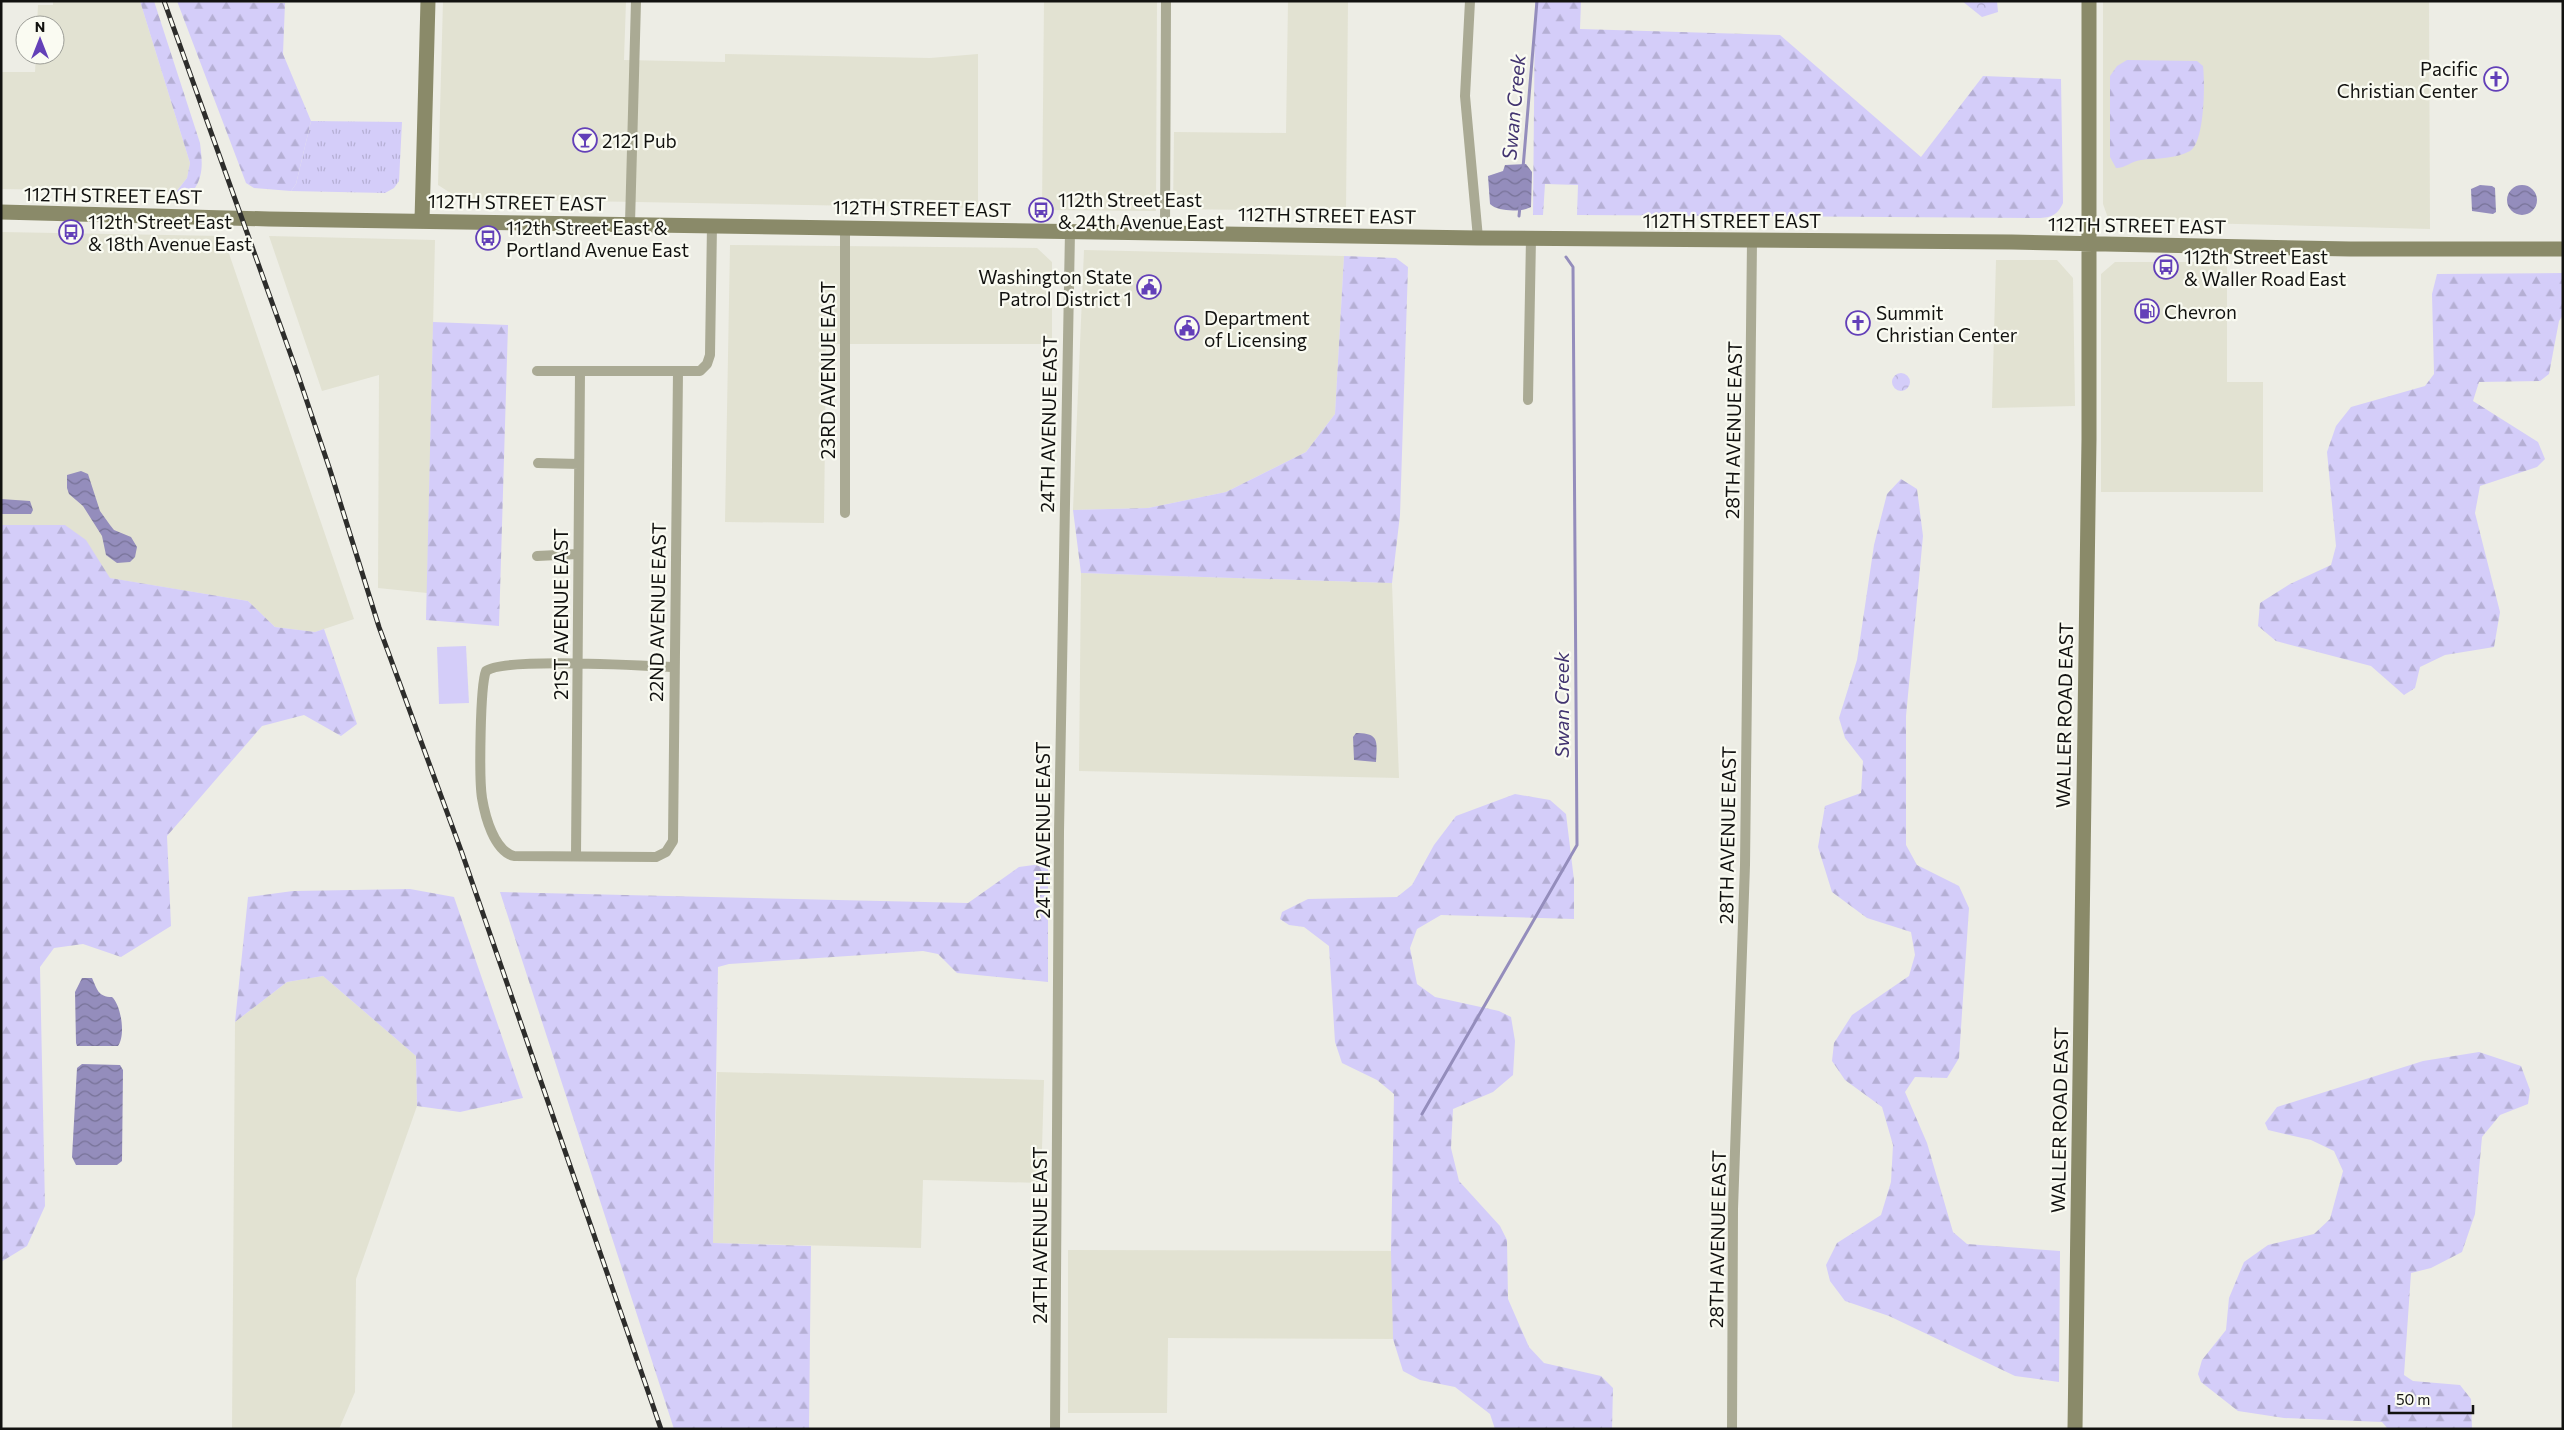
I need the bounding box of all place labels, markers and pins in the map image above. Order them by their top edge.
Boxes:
place label: Pacific Christian Center [2337,57,2478,102]
church icon: Pacific Christian Center [2483,66,2509,92]
bar icon: 2121 Pub [572,127,598,153]
place label: 2121 Pub [602,129,677,152]
place label: 112th Street East & 24th Avenue East [1058,188,1224,233]
bus stop icon: 112th Street East & 24th Avenue East [1028,197,1054,223]
place label: 112th Street East & 18th Avenue East [88,210,252,255]
place label: 112th Street East & Portland Avenue East [506,216,689,261]
bus stop icon: 112th Street East & 18th Avenue East [58,219,84,245]
bus stop icon: 112th Street East & Portland Avenue East [475,225,501,251]
place label: 112th Street East & Waller Road East [2184,245,2347,290]
bus stop icon: 112th Street East & Waller Road East [2153,254,2179,280]
place label: Washington State Patrol District 1 [978,265,1132,310]
public building icon: Washington State Patrol District 1 [1136,274,1162,300]
fuel station icon: Chevron [2134,298,2160,324]
place label: Chevron [2164,300,2237,323]
place label: Summit Christian Center [1876,301,2018,346]
place label: Department of Licensing [1204,306,1310,351]
church icon: Summit Christian Center [1845,310,1871,336]
public building icon: Department of Licensing [1174,315,1200,341]

